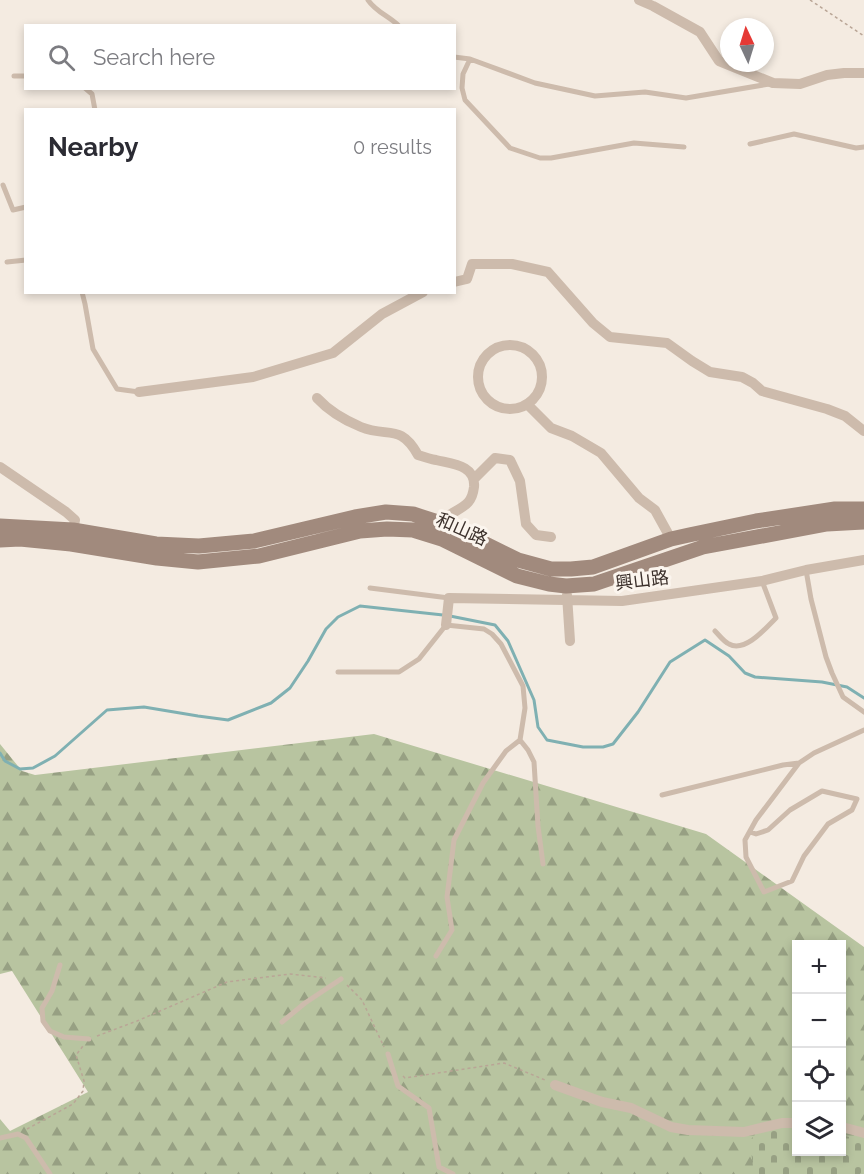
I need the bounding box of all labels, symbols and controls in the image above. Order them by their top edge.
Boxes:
north arrow [720,18,774,72]
search box [24,24,456,90]
icon: search [45,41,78,74]
text: Search here [93,44,215,70]
text: Nearby [48,132,138,162]
text: 0 results [353,135,432,159]
street label: 和山路 [433,508,491,550]
street label: 興山路 [614,566,670,594]
map controls [792,940,846,1156]
button: + [792,940,846,994]
button: − [792,994,846,1048]
button: locate [792,1048,846,1102]
button: layers [792,1102,846,1156]

